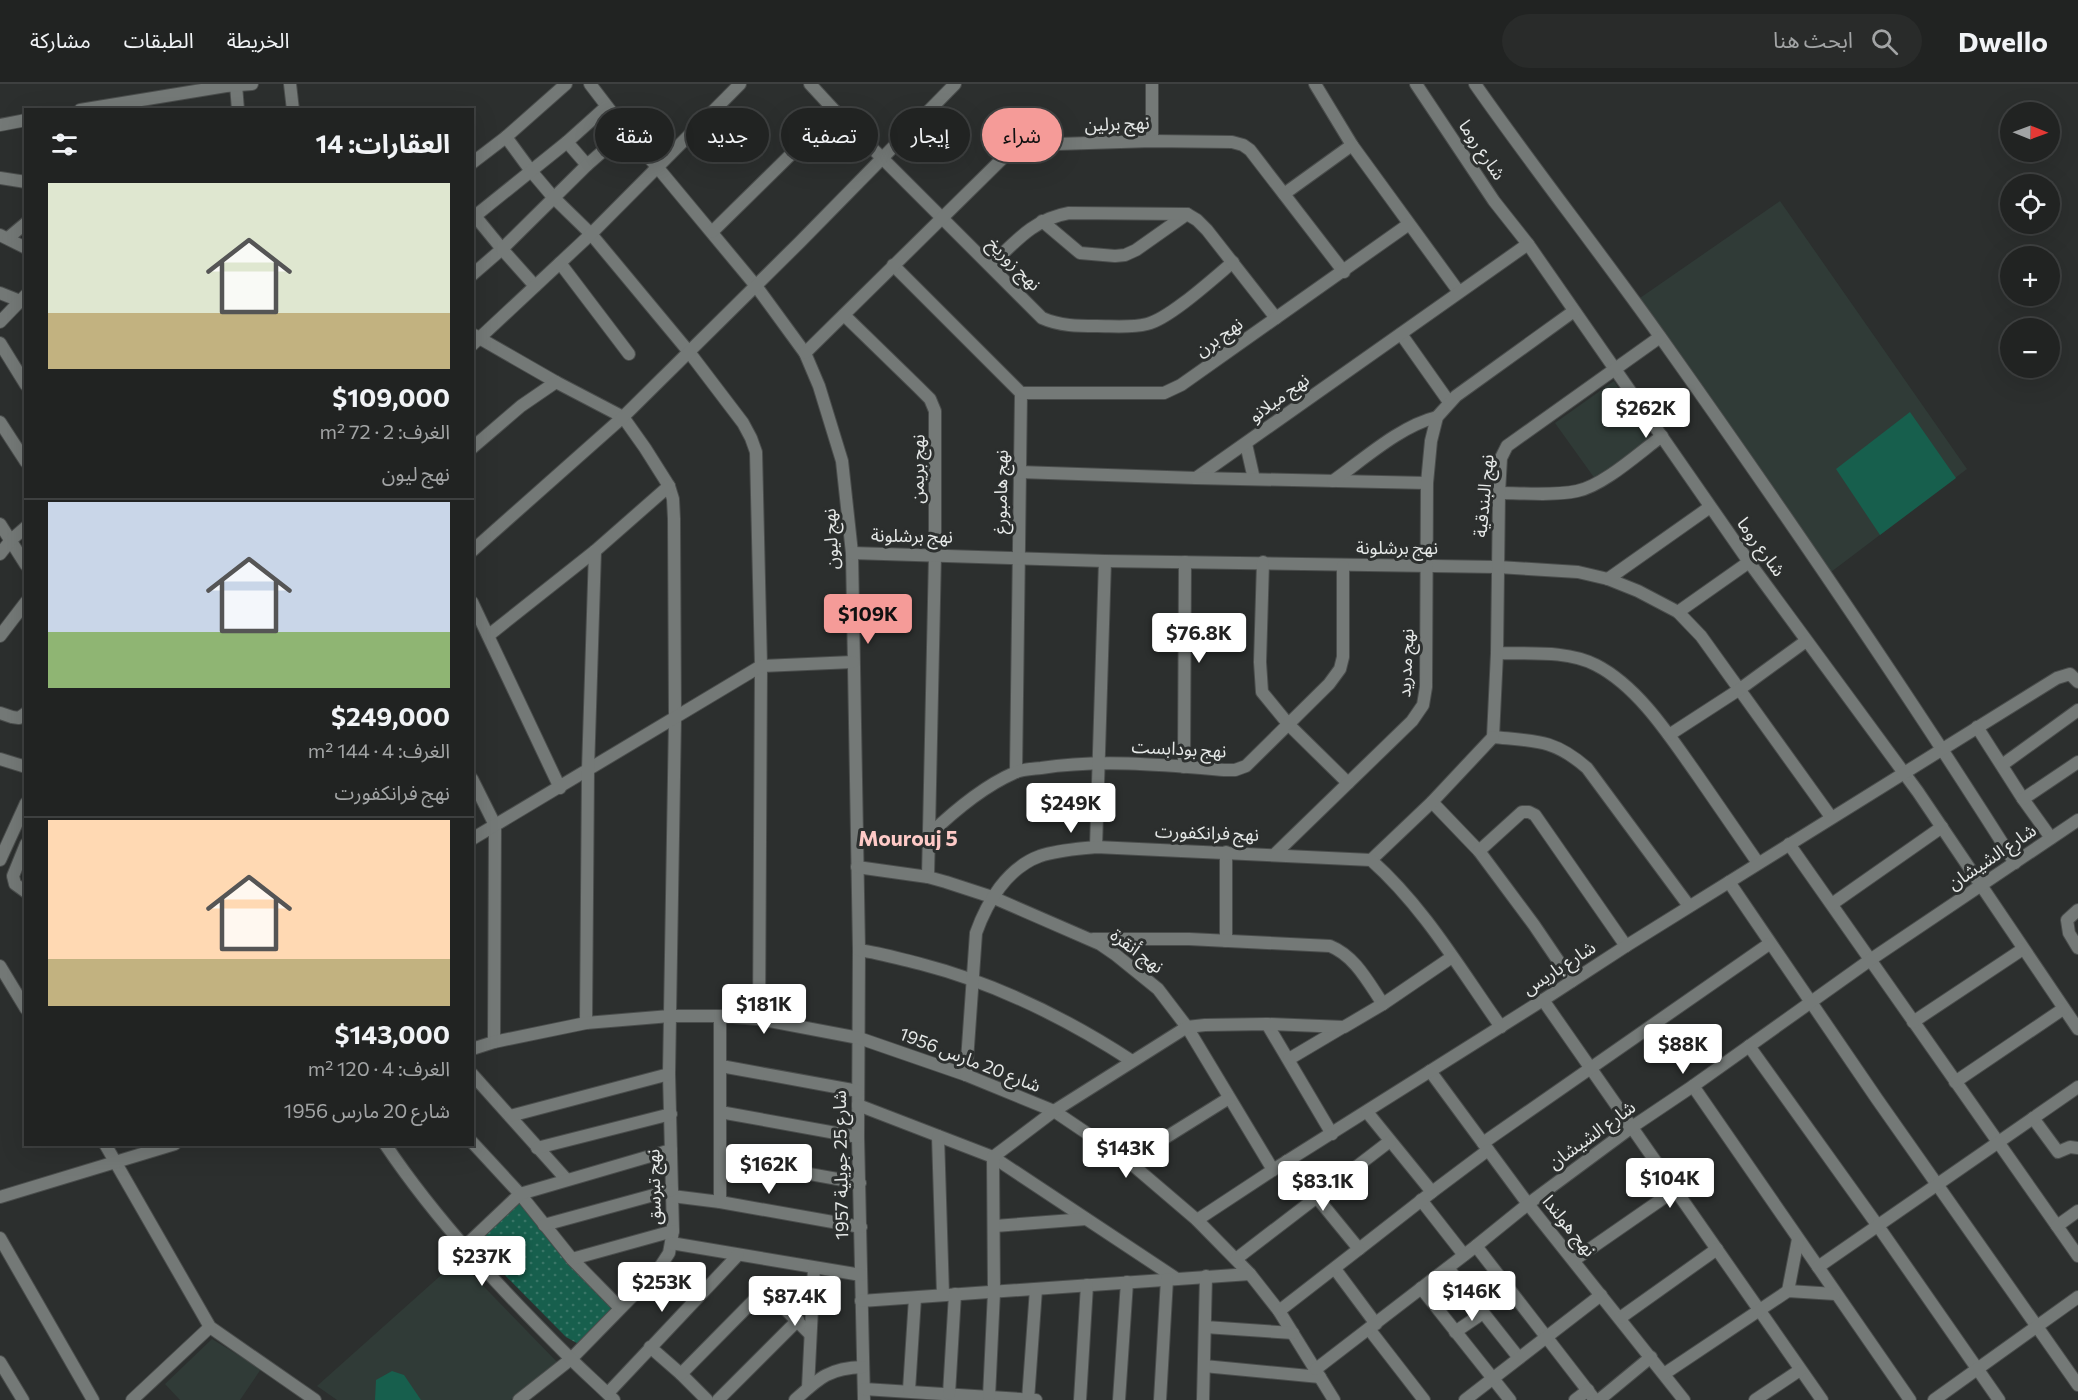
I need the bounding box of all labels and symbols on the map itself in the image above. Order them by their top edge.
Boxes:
north arrow [2000,102,2060,162]
street label: نهج برلين [1084,111,1150,138]
street label: شارع روما [1451,115,1511,186]
street label: نهج زوريخ [981,232,1046,297]
street label: نهج برن [1190,312,1248,363]
street label: نهج ميلانو [1244,368,1315,429]
pin: $262K [1604,388,1688,439]
street label: نهج بريمن [905,434,932,504]
street label: نهج هامبورغ [988,450,1016,535]
street label: نهج البندقية [1468,453,1501,539]
street label: نهج ليون [817,508,846,570]
street label: شارع روما [1730,512,1791,583]
street label: نهج برشلونة [871,523,953,550]
street label: نهج برشلونة [1356,536,1438,561]
pin: $109K [826,594,910,645]
pin: $76.8K [1150,613,1248,664]
street label: نهج مدريد [1392,628,1421,698]
street label: نهج بودابست [1131,735,1227,764]
pin: $249K [1029,783,1113,834]
street label: شارع الشيشان [1943,818,2042,897]
street label: نهج فرانكفورت [1155,819,1259,848]
district label: Mourouj 5 [858,825,958,850]
street label: نهج أنقرة [1105,923,1168,980]
street label: شارع باريس [1518,935,1601,1002]
pin: $181K [722,984,806,1035]
street label: شارع 20 مارس 1956 [895,1022,1044,1100]
pin: $88K [1647,1024,1719,1075]
street label: شارع 25 جويلية 1957 [828,1090,856,1240]
street label: شارع الشيشان [1544,1095,1642,1176]
pin: $143K [1084,1128,1168,1179]
pin: $162K [727,1144,811,1195]
street label: نهج تبرسق [641,1149,668,1225]
pin: $104K [1628,1158,1712,1209]
pin: $83.1K [1274,1161,1372,1212]
street label: نهج هولندا [1536,1190,1601,1262]
pin: $237K [440,1236,524,1287]
pin: $253K [620,1262,704,1313]
pin: $146K [1430,1271,1514,1322]
pin: $87.4K [746,1276,844,1327]

